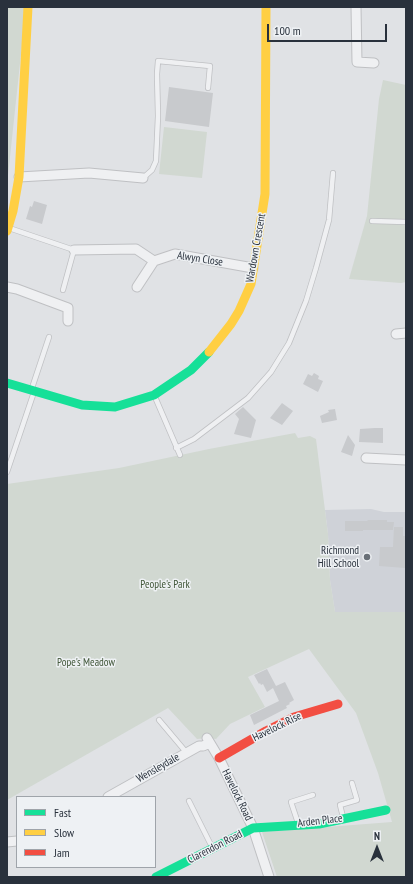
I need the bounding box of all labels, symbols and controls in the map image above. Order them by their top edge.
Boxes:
scale bar [269,16,389,42]
text: 100 m [274,23,301,38]
street label: Wardown Crescent [243,212,269,284]
street label: Alwyn Close [176,249,224,269]
place label: Richmond Hill School [318,544,359,570]
marker: Richmond Hill School [362,552,372,562]
park label: People's Park [140,578,190,592]
park label: Pope's Meadow [57,656,115,670]
street label: Havelock Rise [250,709,304,745]
street label: Wensleydale [134,750,182,786]
street label: Havelock Road [219,767,255,823]
legend [16,796,156,868]
text: Fast [54,805,71,820]
street label: Arden Place [297,812,343,830]
text: Slow [54,825,74,840]
street label: Clarendon Road [185,828,245,866]
north arrow [357,828,397,868]
text: N [374,829,380,843]
text: Jam [54,845,70,860]

